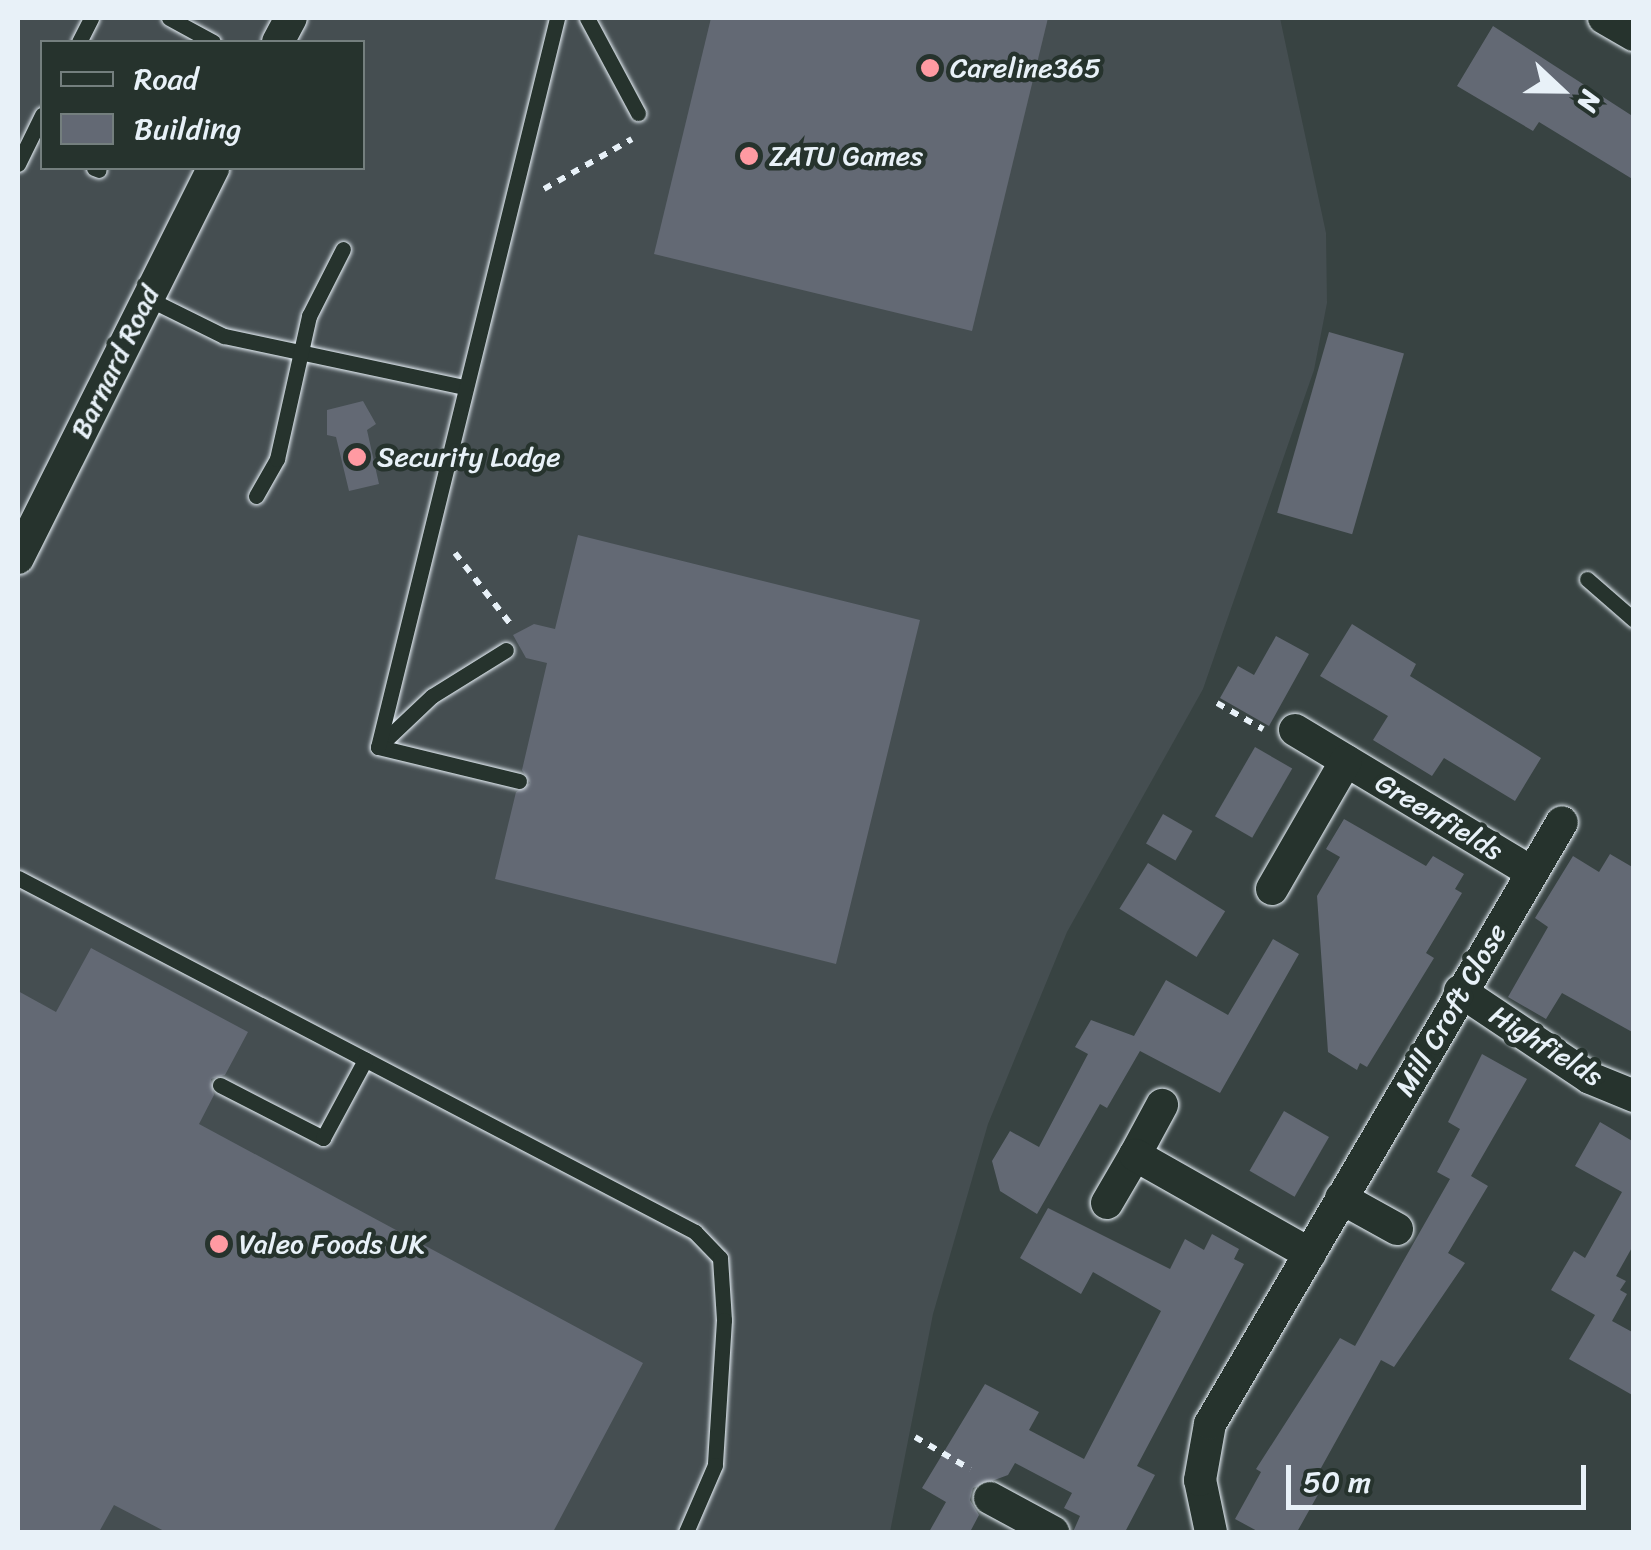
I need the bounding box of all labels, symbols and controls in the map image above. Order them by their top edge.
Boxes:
legend [40,40,365,170]
north arrow [1511,40,1611,140]
place label: Careline365 [950,51,1101,85]
text: Road [134,52,198,106]
marker: Careline365 [919,57,941,79]
text: N [1563,83,1616,120]
text: Building [134,102,241,156]
place label: ZATU Games [769,139,923,173]
marker: ZATU Games [738,145,760,167]
street label: Barnard Road [64,280,166,444]
place label: Security Lodge [377,440,561,474]
marker: Security Lodge [346,446,368,468]
street label: Greenfields [1369,766,1509,868]
street label: Mill Croft Close [1388,917,1514,1103]
street label: Highfields [1483,998,1609,1094]
place label: Valeo Foods UK [239,1227,425,1261]
marker: Valeo Foods UK [208,1233,230,1255]
scale bar [1291,1445,1591,1507]
text: 50 m [1303,1455,1371,1509]

